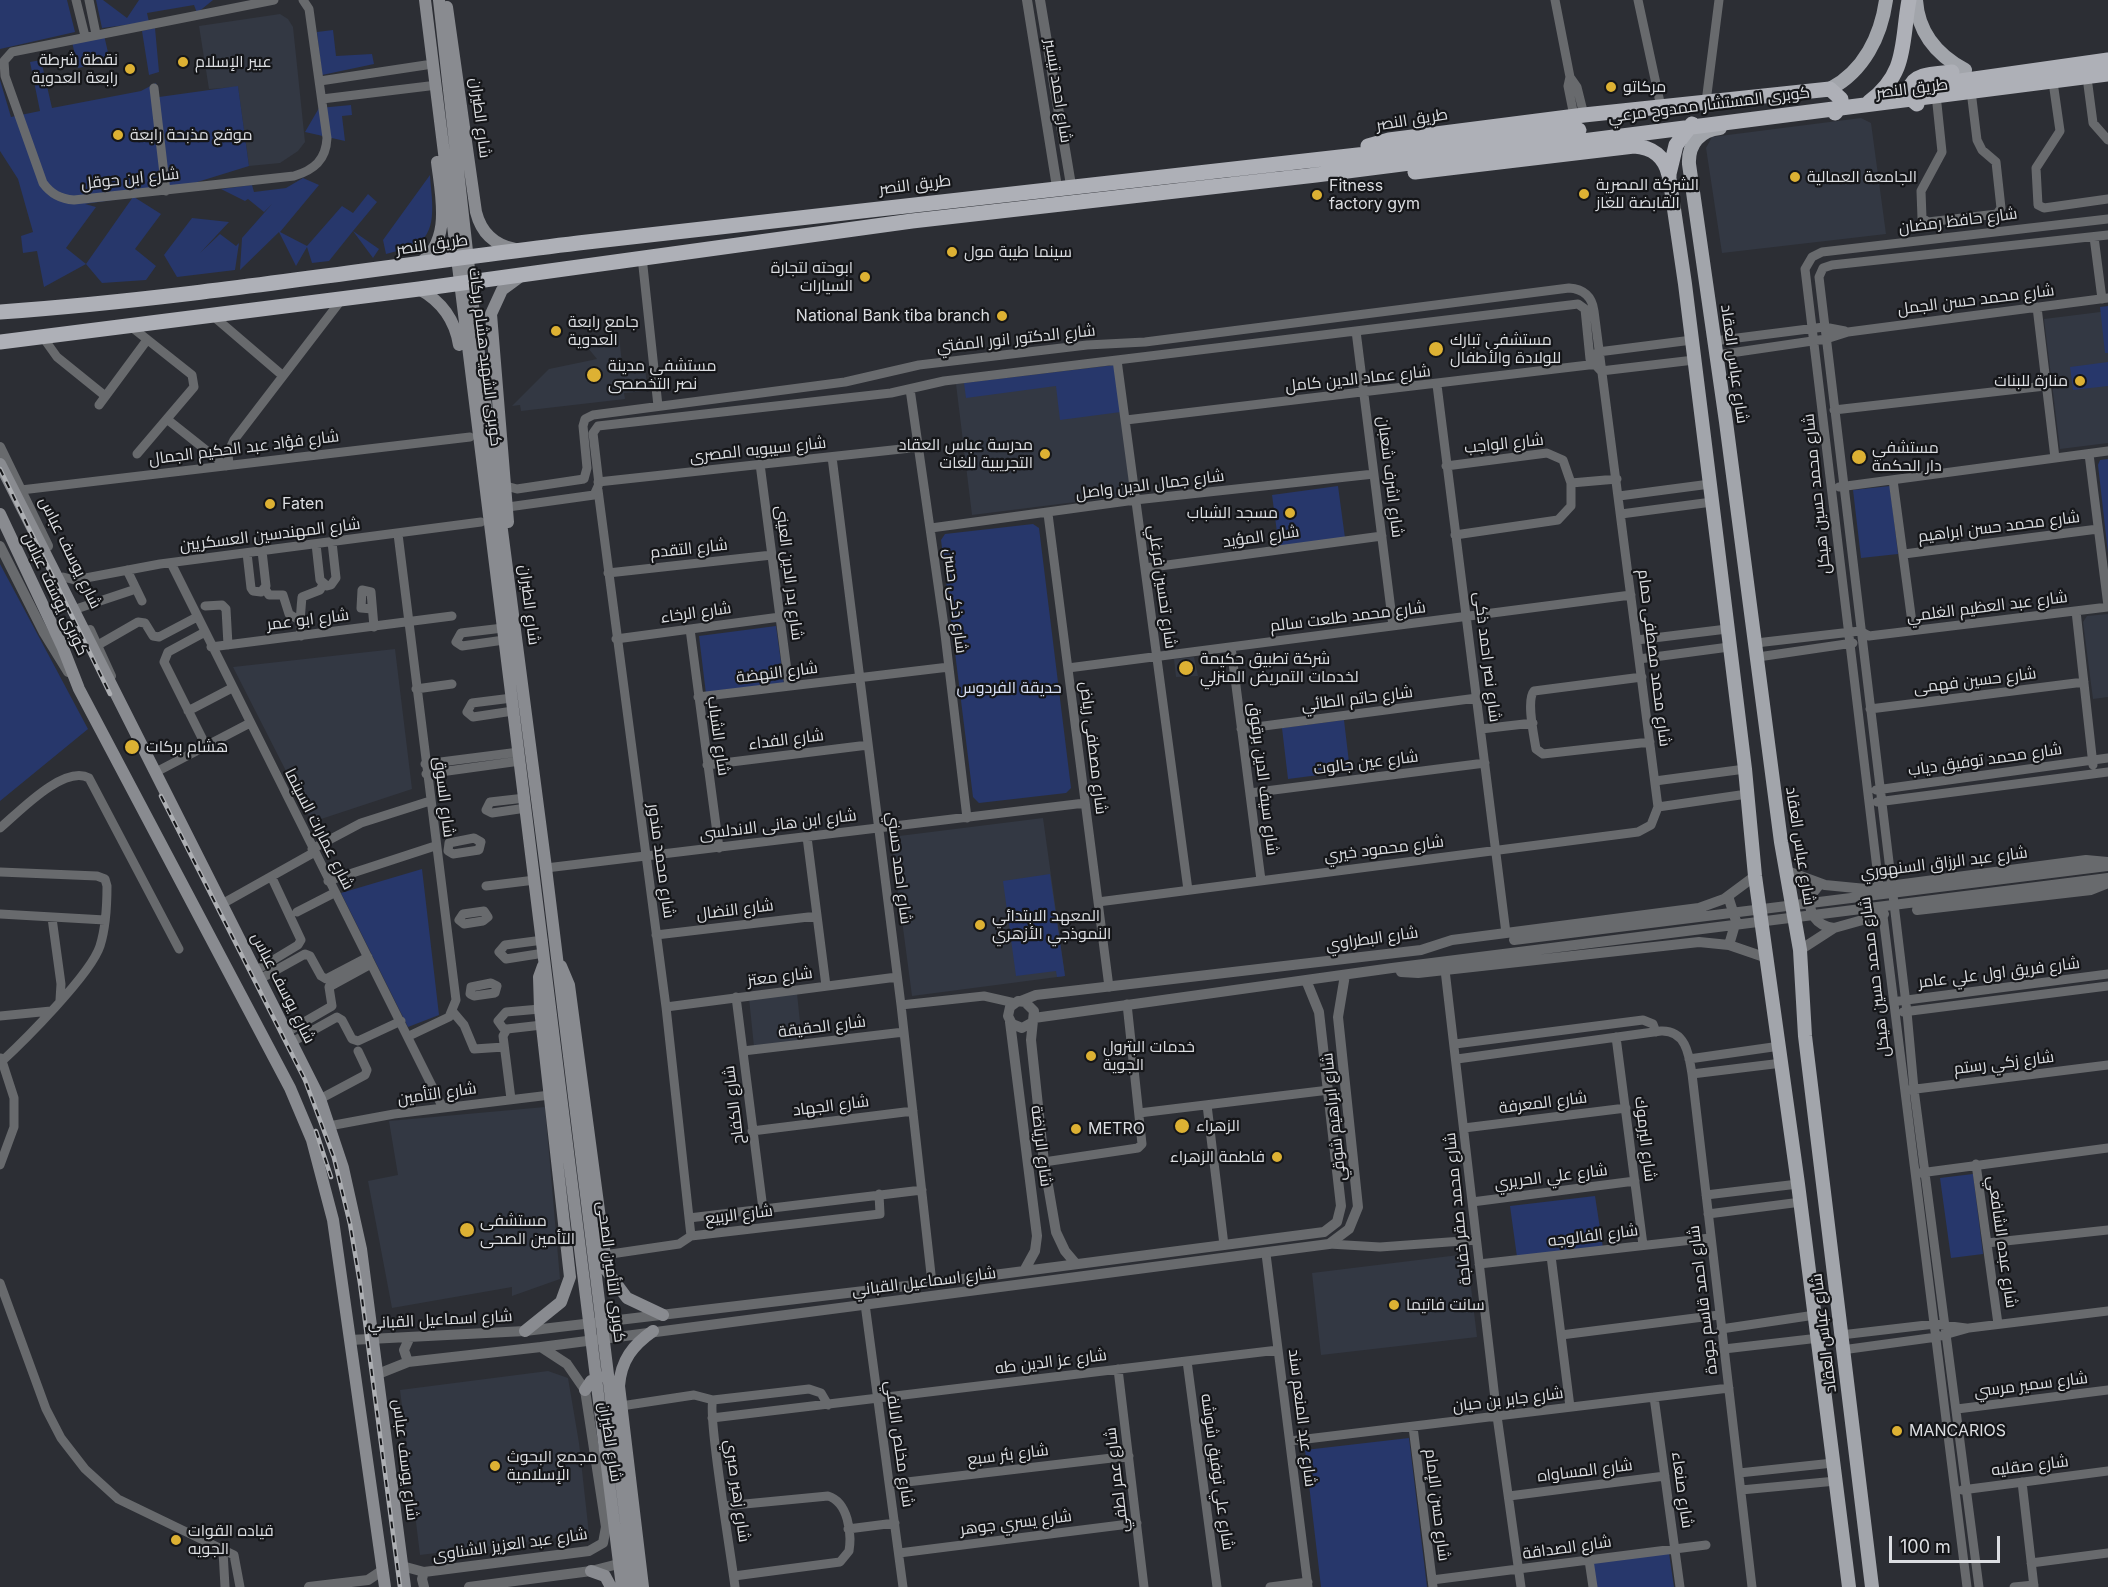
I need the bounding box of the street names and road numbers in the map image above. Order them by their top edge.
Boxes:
street label: شارع احمد تيسير [1040,38,1076,144]
street label: طريق النصر [1875,75,1949,103]
street label: شارع الطيران [466,77,494,159]
street label: كوبرى المستشار ممدوح مرعي [1607,83,1811,127]
street label: طريق النصر [1375,105,1449,135]
street label: شارع ابن حوقل [80,164,180,194]
street label: طريق النصر [878,171,952,199]
street label: شارع حافظ رمضان [1897,204,2019,238]
street label: طريق النصر [395,230,469,260]
street label: كوبرى الشهيد هشام بركات [464,266,506,448]
street label: شارع محمد حسن الجمل [1897,281,2055,319]
street label: شارع عباس العقاد [1716,303,1752,425]
street label: شارع الدكتور انور المفتي [936,321,1096,357]
street label: شارع عماد الدين كامل [1284,362,1432,396]
street label: شارع محمد حسين هيكل [1799,413,1835,575]
street label: شارع اشرف شعبان [1373,415,1407,539]
street label: شارع فؤاد عبد الحكيم الجمال [148,427,340,469]
street label: شارع الواجب [1463,430,1545,458]
street label: شارع سيبويه المصرى [689,433,827,467]
street label: شارع جمال الدين واصل [1075,466,1225,504]
street label: شارع يوسف عباس [35,494,105,612]
street label: شارع بدر الدين العينى [771,505,807,641]
street label: شارع محمد حسن ابراهيم [1917,508,2081,546]
street label: شارع المهندسين العسكريين [179,514,361,556]
street label: شارع المؤيد [1222,522,1300,552]
street label: شارع تحسين فرغلي [1144,524,1180,650]
street label: كوبرى يوسف عباس [18,529,92,659]
street label: شارع التقدم [649,535,729,563]
street label: شارع ذكى حسن [939,548,971,654]
street label: شارع الطيران [515,564,543,646]
street label: شارع محمد مصطفى حمام [1634,568,1674,748]
street label: شارع عبد العظيم الغلمي [1905,588,2069,626]
street label: شارع نصر احمد ذكى [1469,591,1505,723]
street label: شارع محمد طلعت سالم [1269,598,1427,636]
street label: شارع الرخاء [659,599,733,627]
street label: شارع ابو عمر [266,605,350,635]
street label: شارع النهضة [735,658,819,688]
street label: شارع حسين فهمى [1912,664,2038,698]
street label: شارع مصطفى رياض [1075,680,1111,816]
street label: شارع حاتم الطائي [1300,683,1414,715]
street label: شارع الشباب [703,695,733,777]
street label: شارع سيف الدين برقوق [1244,701,1282,857]
street label: شارع الفداء [747,726,825,754]
street label: شارع محمد توفيق دياب [1907,740,2063,780]
street label: شارع عين جالوت [1313,747,1419,779]
street label: شارع السوق [430,756,458,838]
street label: شارع عمارات السينما [280,765,358,893]
street label: شارع عباس العقاد [1781,785,1819,907]
street label: شارع محمد مندور [643,802,679,920]
street label: شارع ابن هانى الاندلسى [698,806,858,844]
street label: شارع احمد حسني [883,811,915,925]
street label: شارع محمود خيري [1323,832,1445,866]
street label: شارع عبد الرزاق السنهوري [1859,843,2029,883]
street label: شارع النضال [695,896,775,924]
street label: شارع محمد حسين هيكل [1856,896,1894,1058]
street label: شارع البطراوي [1325,923,1419,955]
street label: شارع يوسف عباس [247,929,319,1047]
street label: شارع فريق اول علي عامر [1917,954,2081,992]
street label: شارع معتز [746,963,814,991]
street label: شارع الحقيقة [777,1012,867,1042]
street label: شارع زكي رستم [1953,1047,2055,1079]
street label: شارع ابراهيم شوقي [1318,1052,1350,1182]
street label: شارع الكفاح [720,1065,748,1145]
street label: شارع التأمين [396,1079,478,1109]
street label: شارع المعرفة [1498,1088,1588,1118]
street label: شارع الجهاد [792,1092,870,1120]
street label: شارع اليرموك [1630,1095,1660,1183]
street label: شارع الرياضة [1026,1104,1056,1188]
street label: شارع محمد صقر خفاجة [1440,1131,1476,1287]
street label: شارع علي الحريري [1493,1161,1609,1193]
street label: شارع عبده الشافعي [1983,1175,2021,1309]
street label: كوبرى التأمين الصحى [593,1200,629,1344]
street label: شارع الربيع [704,1201,774,1229]
street label: شارع الفالوجه [1547,1221,1639,1251]
street label: شارع احمد قاسم جودة [1684,1224,1722,1376]
street label: شارع اسماعيل القباني [851,1264,997,1300]
street label: شارع عباس العقاد [1807,1272,1841,1394]
street label: شارع اسماعيل القباني [367,1307,513,1333]
street label: شارع عز الدين طه [994,1346,1108,1378]
street label: شارع عبد المنعم سند [1284,1348,1320,1488]
street label: شارع سمير مرسي [1973,1368,2089,1402]
street label: شارع مخلص الالفي [881,1379,917,1509]
street label: شارع جابر بن حيان [1451,1384,1565,1416]
street label: شارع علي توفيق شوشه [1196,1392,1238,1552]
street label: شارع يوسف عباس [388,1398,422,1522]
street label: شارع الطيران [594,1401,626,1483]
street label: شارع عمر لطفي [1101,1426,1133,1534]
street label: شارع زهير صبري [720,1438,754,1544]
street label: شارع بئر سبع [966,1440,1050,1470]
street label: شارع حسن الإمام [1421,1448,1453,1562]
street label: شارع صنعاء [1667,1451,1697,1529]
street label: شارع صقليه [1990,1452,2070,1480]
street label: شارع المساواه [1536,1456,1634,1486]
street label: شارع يسري جوهر [959,1507,1073,1539]
street label: شارع عبد العزيز الشناوى [431,1525,589,1565]
street label: شارع الصداقة [1521,1532,1613,1564]

